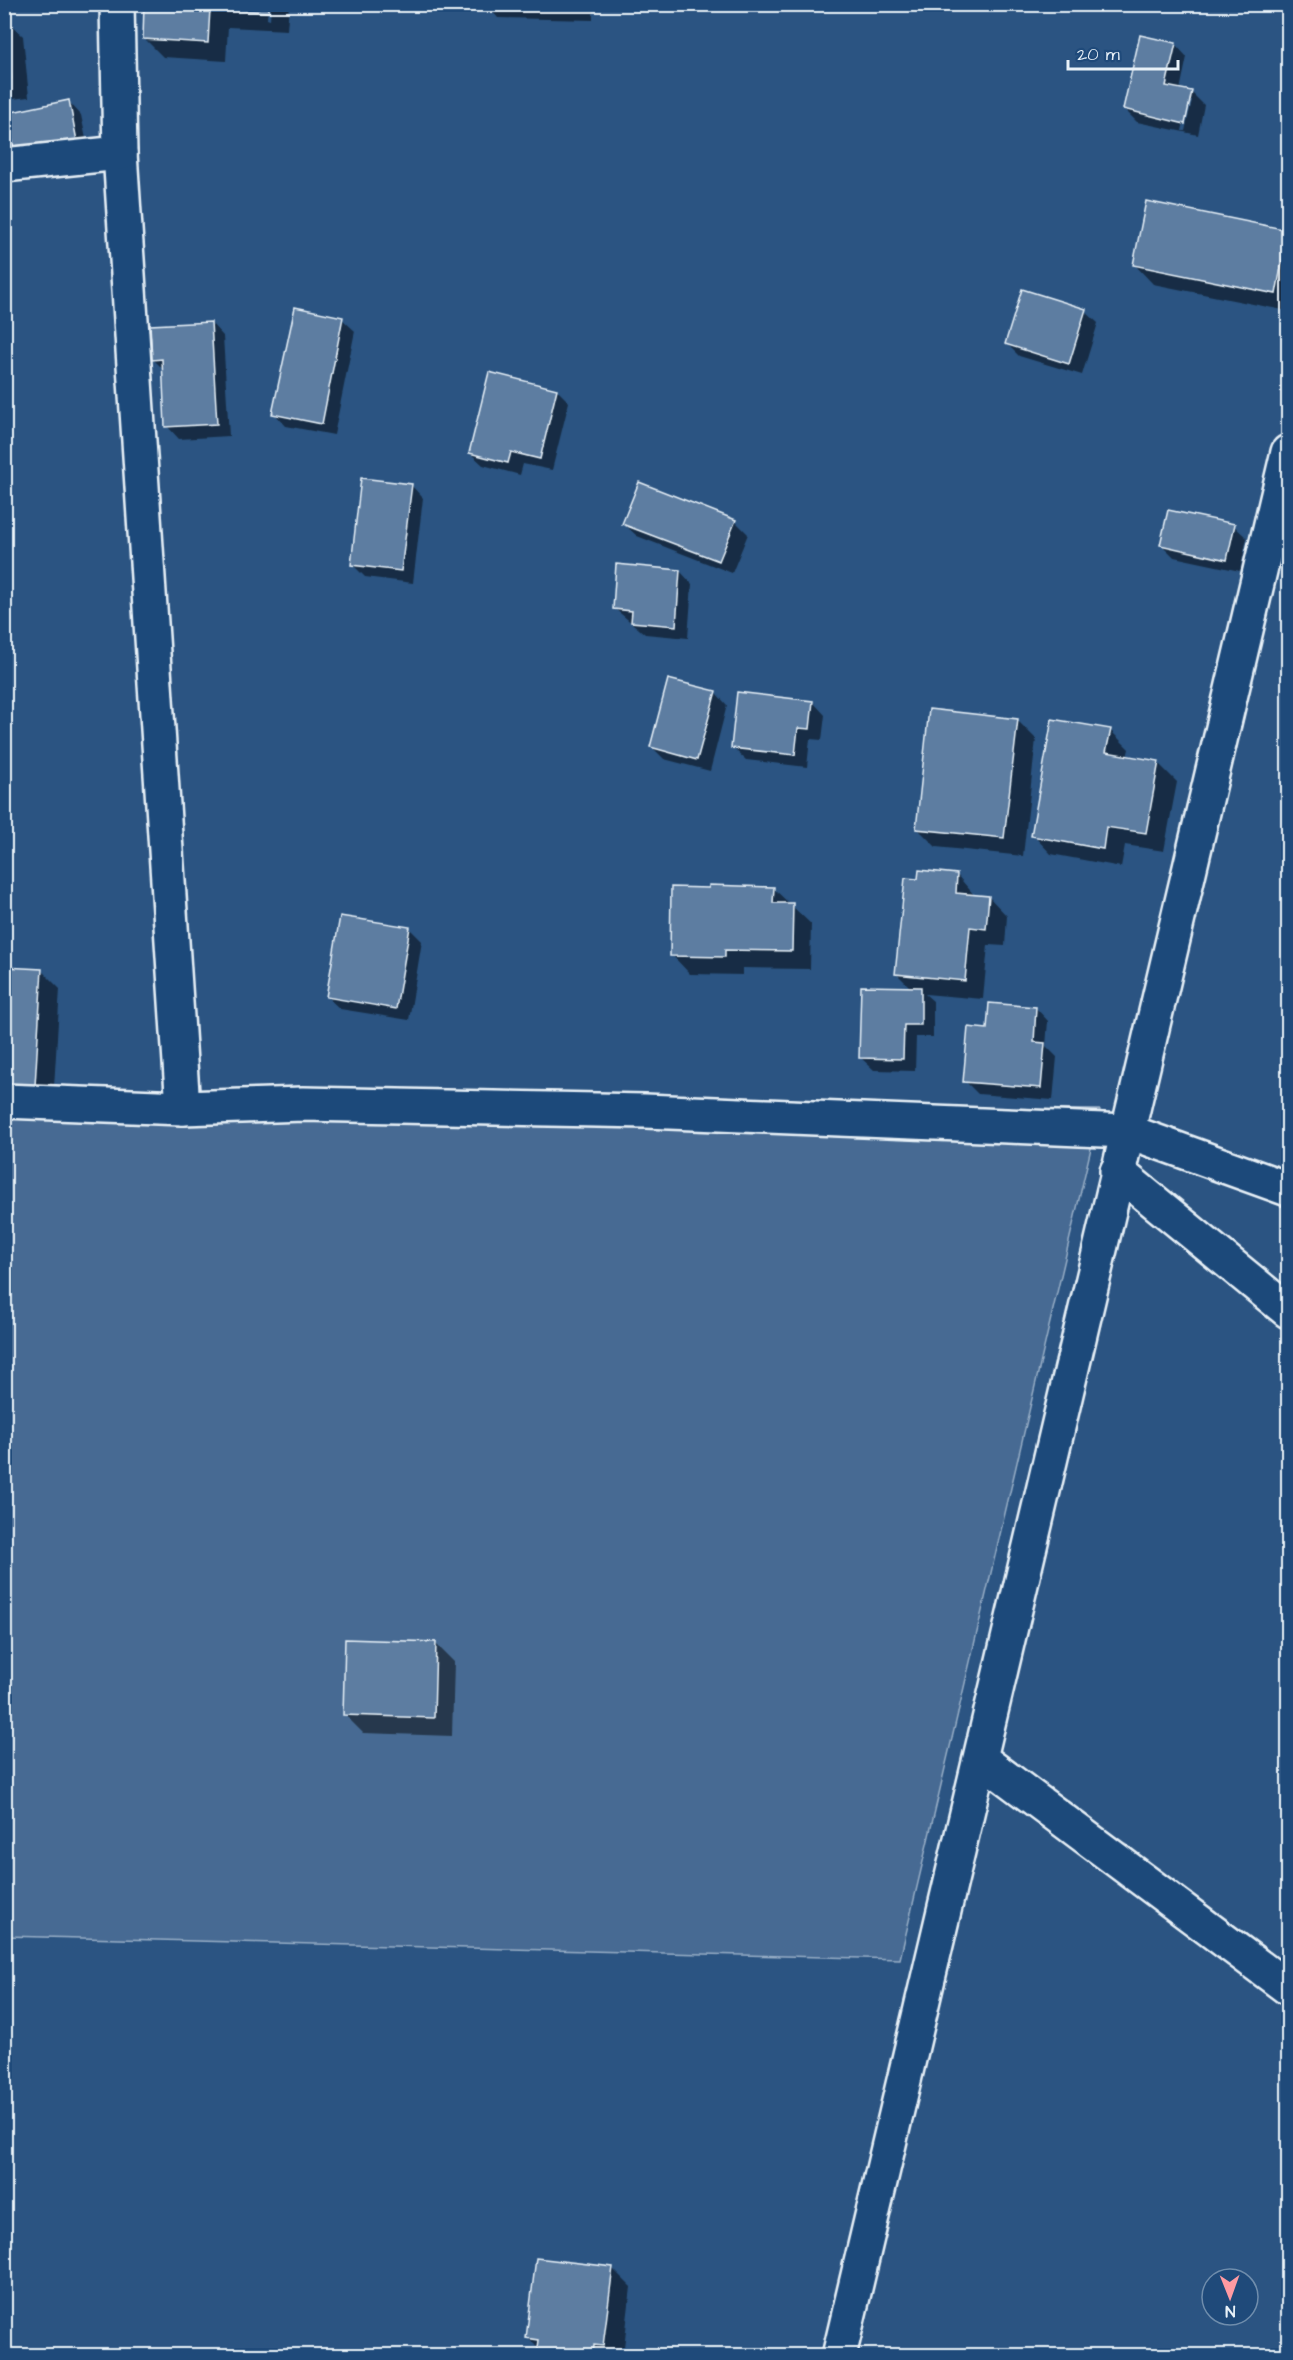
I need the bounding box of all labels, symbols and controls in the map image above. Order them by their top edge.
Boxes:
scale bar [1068,33,1178,71]
text: 20 m [1077,42,1120,67]
north arrow [1200,2267,1260,2327]
text: N [1225,2300,1235,2322]

